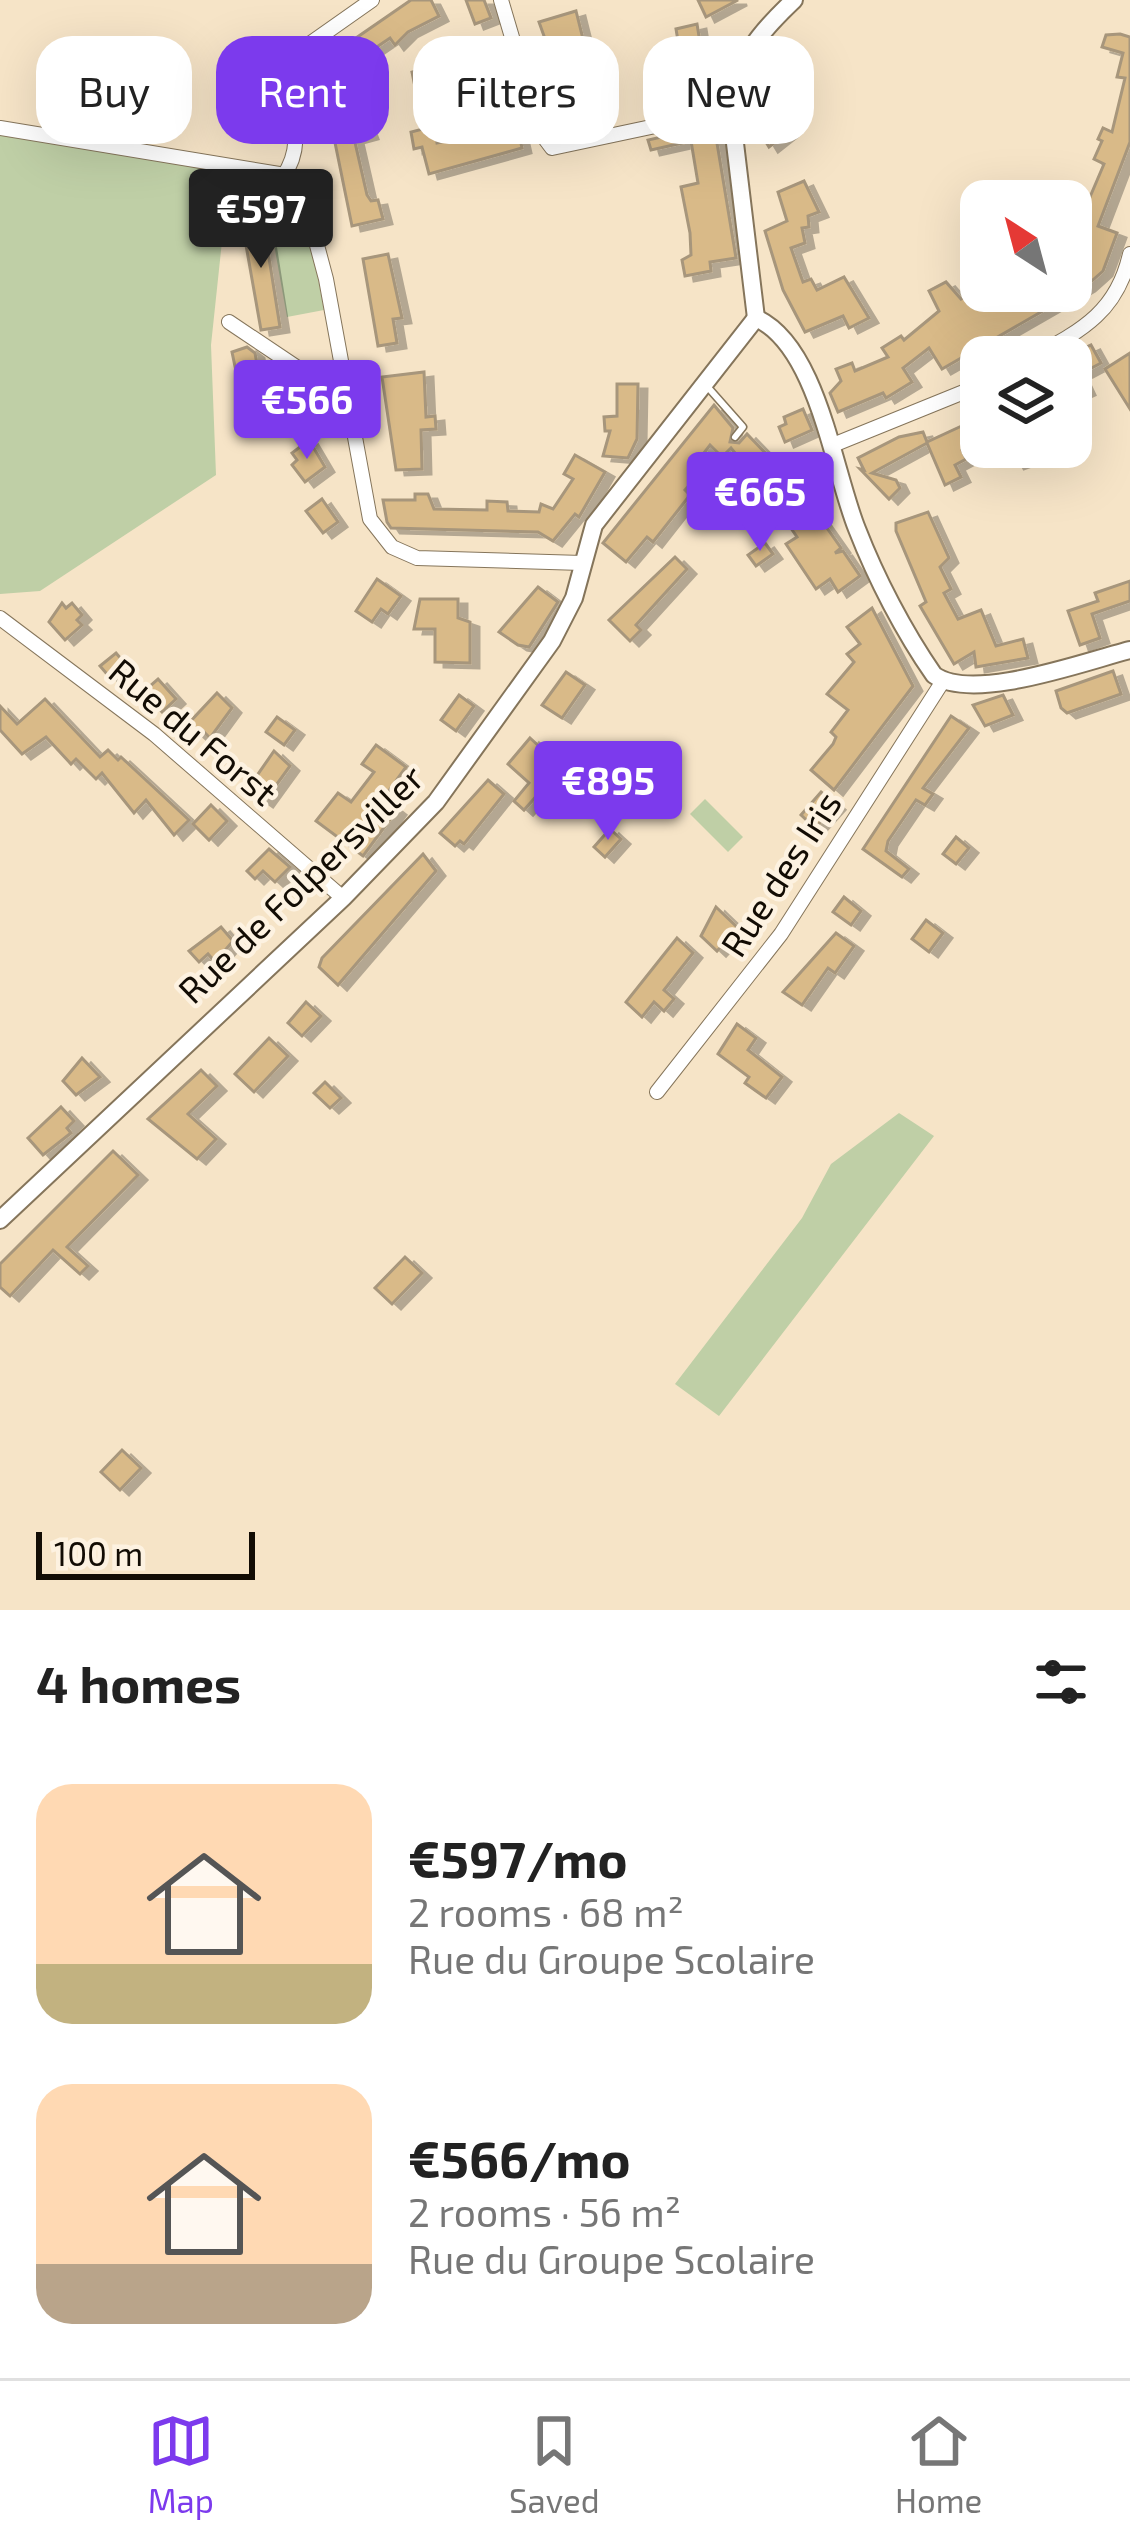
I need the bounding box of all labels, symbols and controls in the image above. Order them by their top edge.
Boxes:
chip: Buy [36,36,192,144]
chip: Rent [216,36,389,144]
chip: Filters [413,36,619,144]
chip: New [643,36,814,144]
pin: €597 [190,169,332,271]
north arrow [960,180,1092,312]
map controls [960,180,1092,468]
text: €597 [216,184,306,231]
button: layers [960,336,1092,468]
pin: €566 [236,360,378,462]
text: €566 [261,375,353,422]
pin: €665 [689,452,831,554]
text: €665 [714,467,806,514]
street label: Rue du Forst [102,648,286,813]
pin: €895 [537,741,679,843]
street label: Rue de Folpersviller [168,755,431,1011]
text: €895 [561,756,655,803]
street label: Rue des Iris [711,783,849,964]
scale bar [36,1526,255,1579]
text: 100 m [54,1533,143,1573]
icon: filters [1028,1649,1094,1715]
text: 4 homes [36,1652,241,1713]
text: €597/mo [408,1827,627,1888]
icon: home [132,1832,276,1976]
text: 2 rooms · 68 m² [408,1888,684,1935]
text: Rue du Groupe Scolaire [408,1935,815,1982]
text: €566/mo [408,2127,631,2188]
icon: home [132,2132,276,2276]
text: 2 rooms · 56 m² [408,2188,681,2235]
text: Rue du Groupe Scolaire [408,2235,815,2282]
tab: Map [148,2408,214,2520]
tab: Saved [509,2408,600,2520]
tab: Home [895,2408,982,2520]

